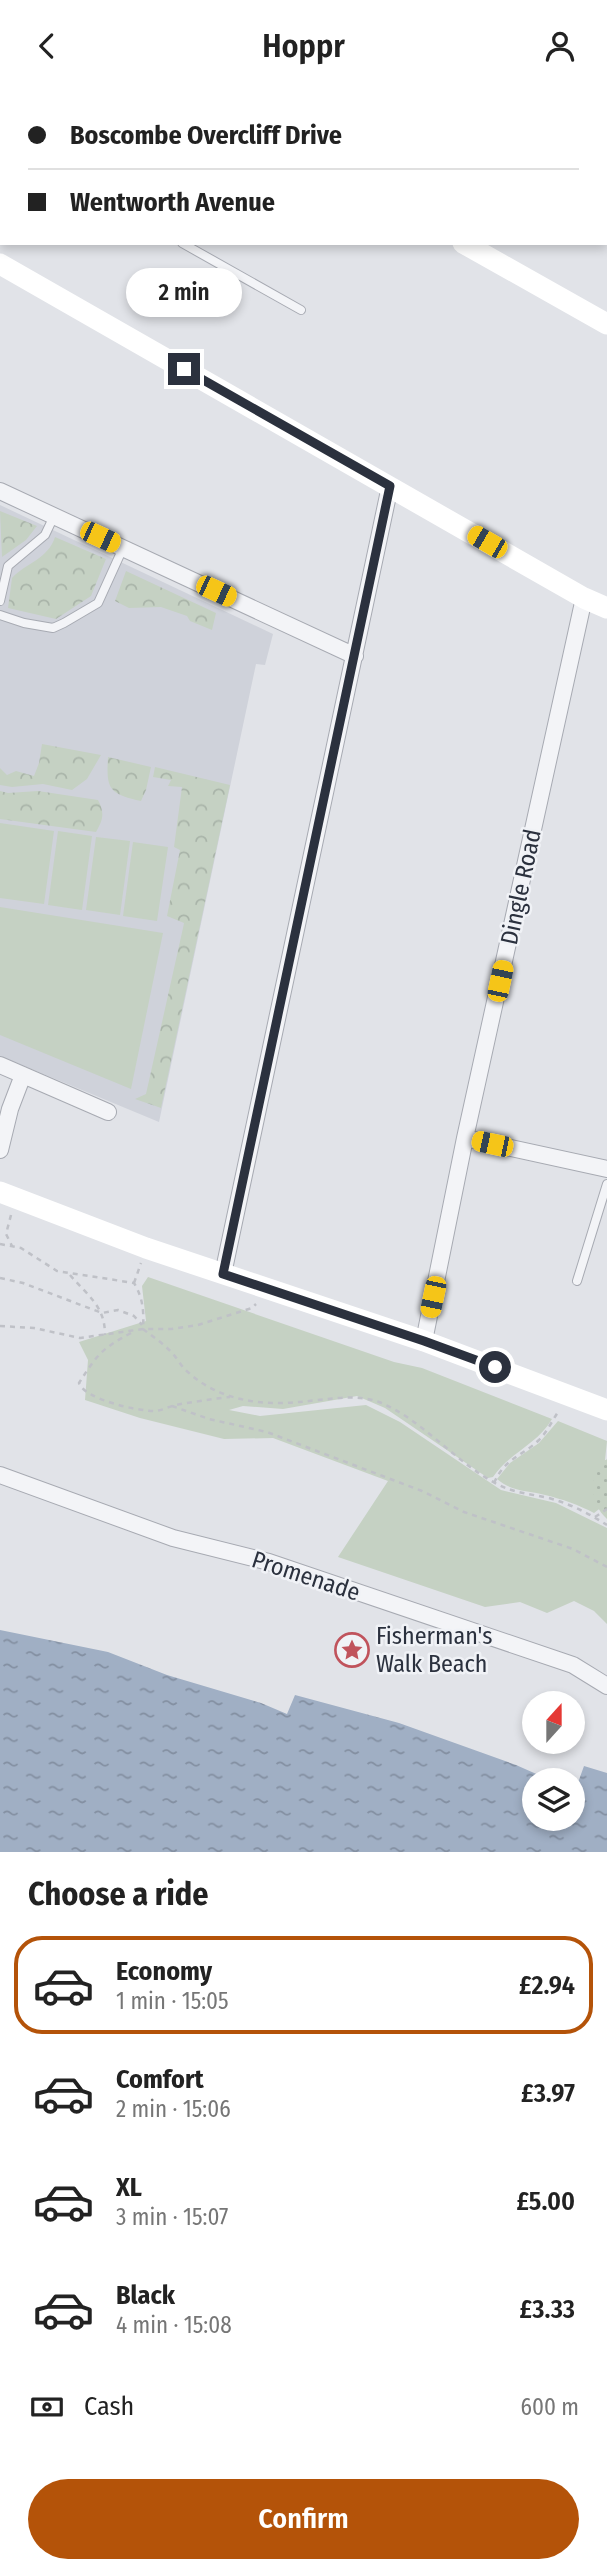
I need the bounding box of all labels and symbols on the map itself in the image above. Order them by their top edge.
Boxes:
callout: 2 min [126,267,242,317]
route end [168,353,200,385]
car [77,519,124,555]
car [464,522,511,562]
car [193,573,240,609]
street label: Dingle Road [495,827,547,947]
car [486,958,515,1004]
car [470,1129,515,1159]
car [419,1274,448,1320]
route start [479,1351,511,1383]
street label: Promenade [248,1545,364,1607]
place label: Fisherman's Walk Beach [376,1622,492,1678]
place icon: Fisherman's Walk Beach [333,1631,371,1669]
north arrow [522,1691,584,1753]

